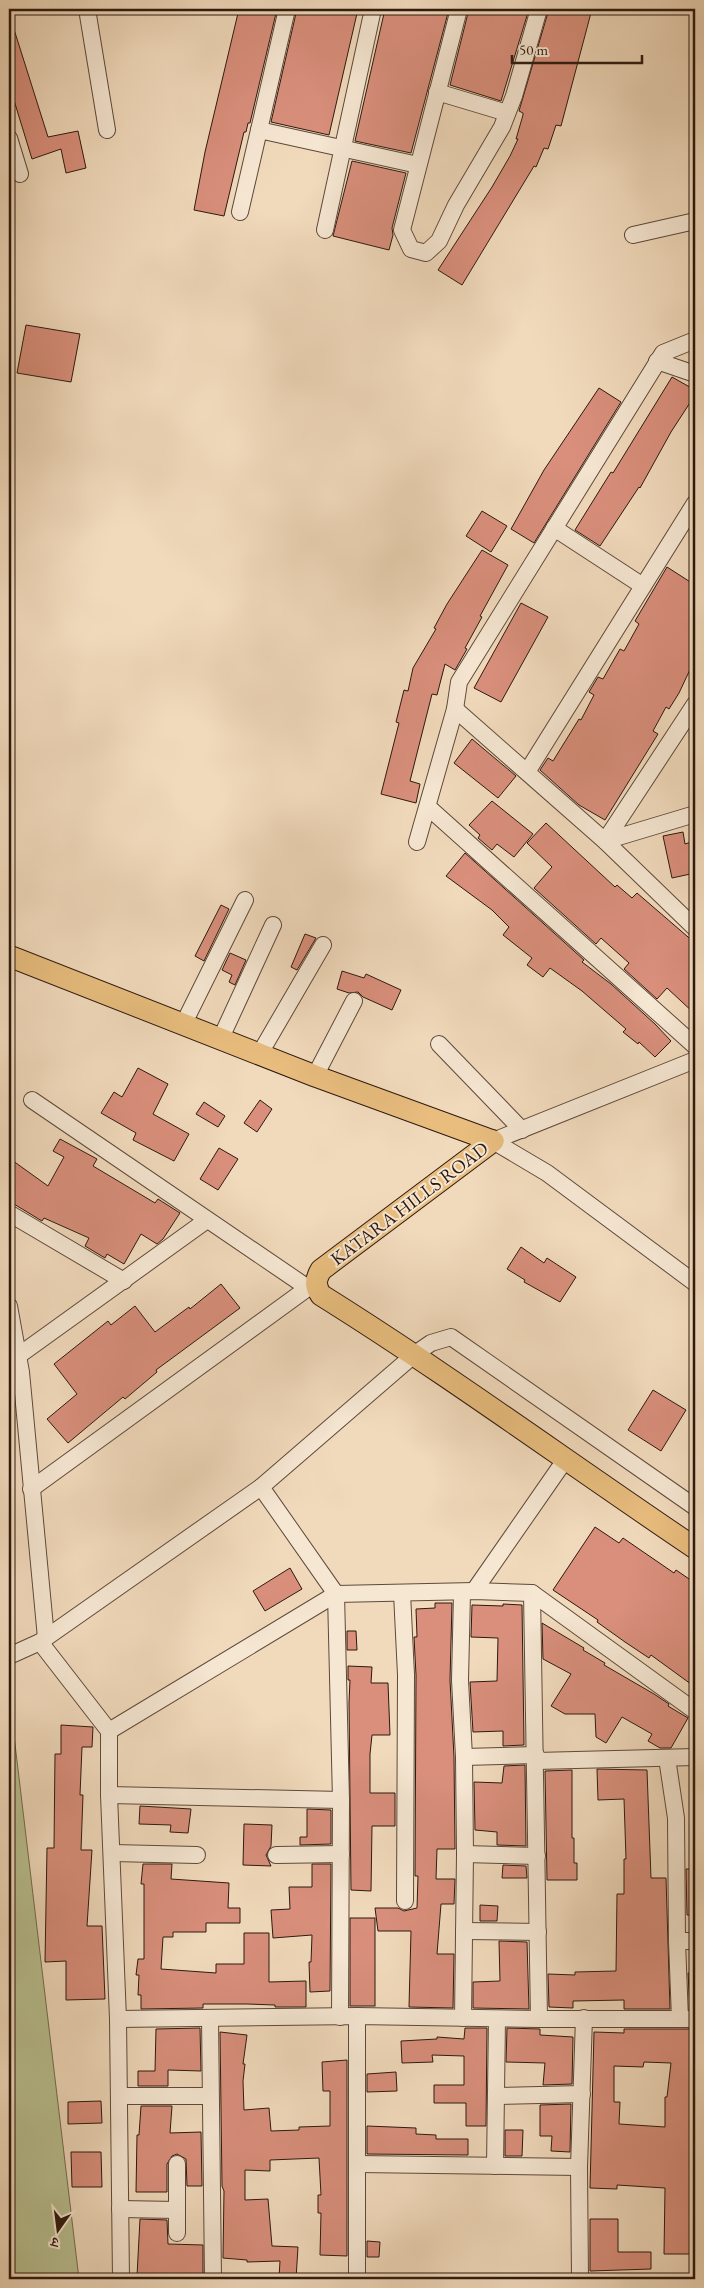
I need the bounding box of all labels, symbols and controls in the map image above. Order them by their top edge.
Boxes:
scale bar [512,32,642,64]
text: 50 m [519,40,548,59]
street label: KATARA HILLS ROAD [325,1136,493,1271]
north arrow [32,2206,82,2256]
text: उ [48,2233,61,2252]

